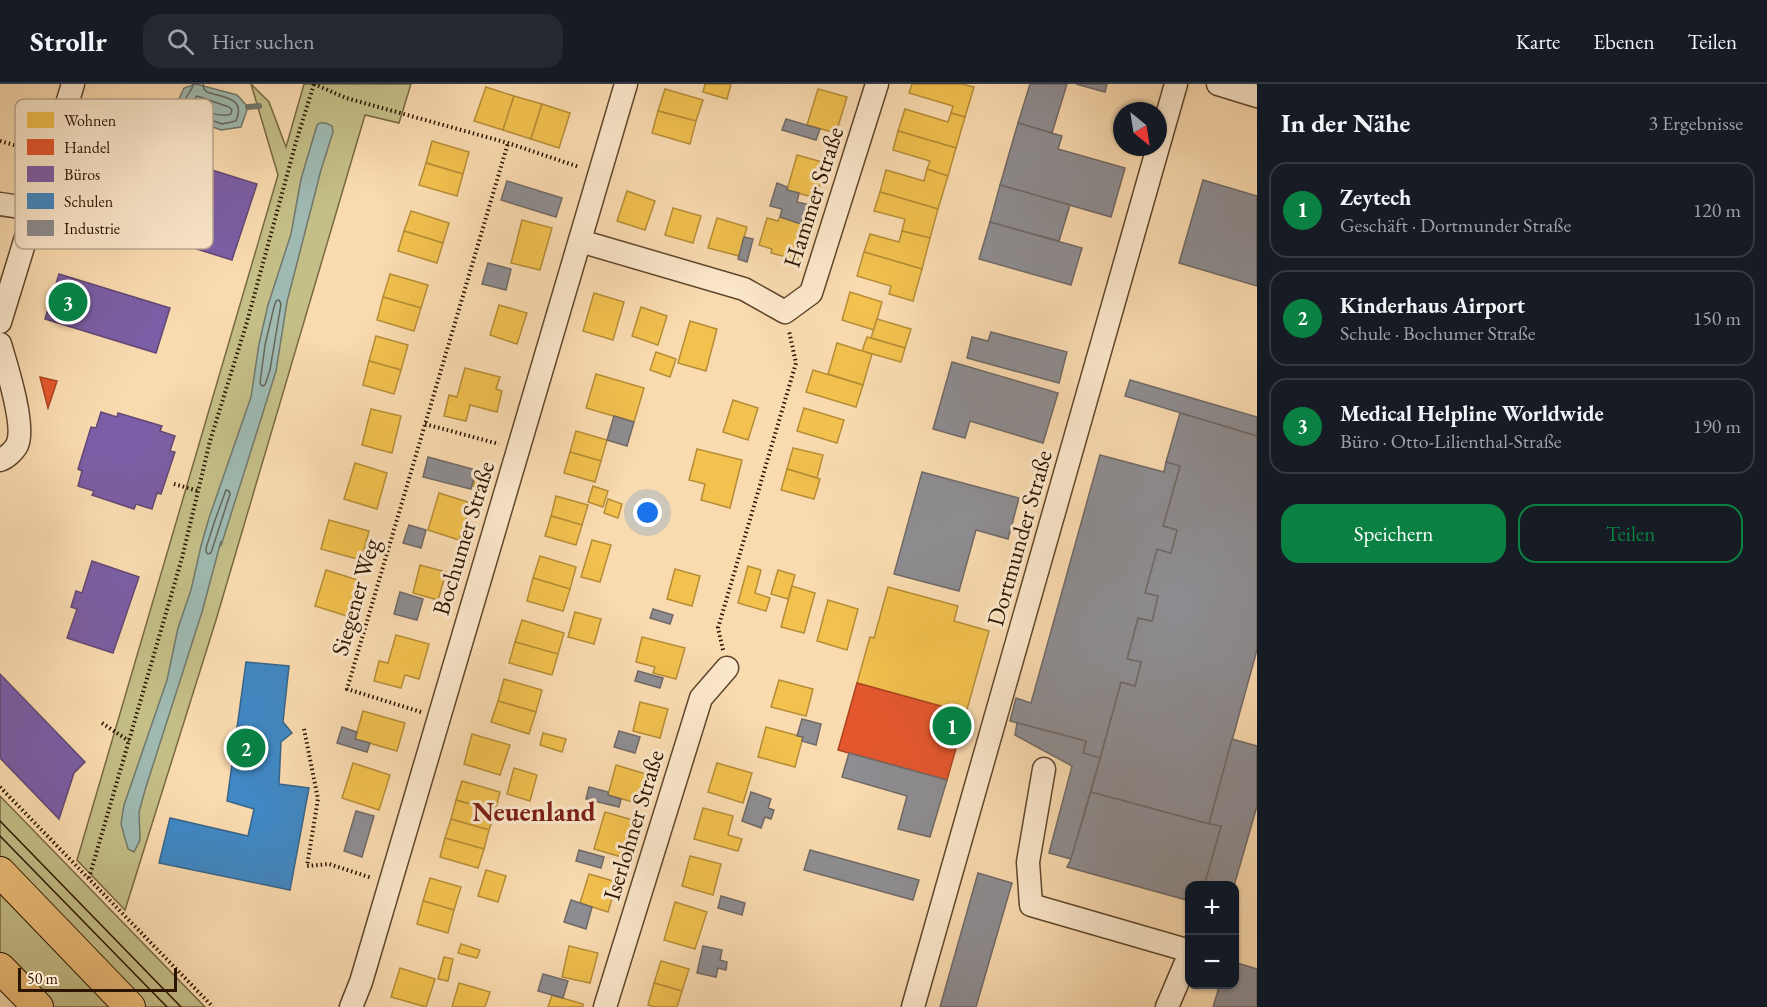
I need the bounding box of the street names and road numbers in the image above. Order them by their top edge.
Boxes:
street label: Hammer Straße [776,123,850,271]
street label: Dortmunder Straße [979,446,1059,630]
street label: Bochumer Straße [425,457,501,619]
street label: Siegener Weg [324,534,387,659]
street label: Iserlohner Straße [595,746,671,904]

